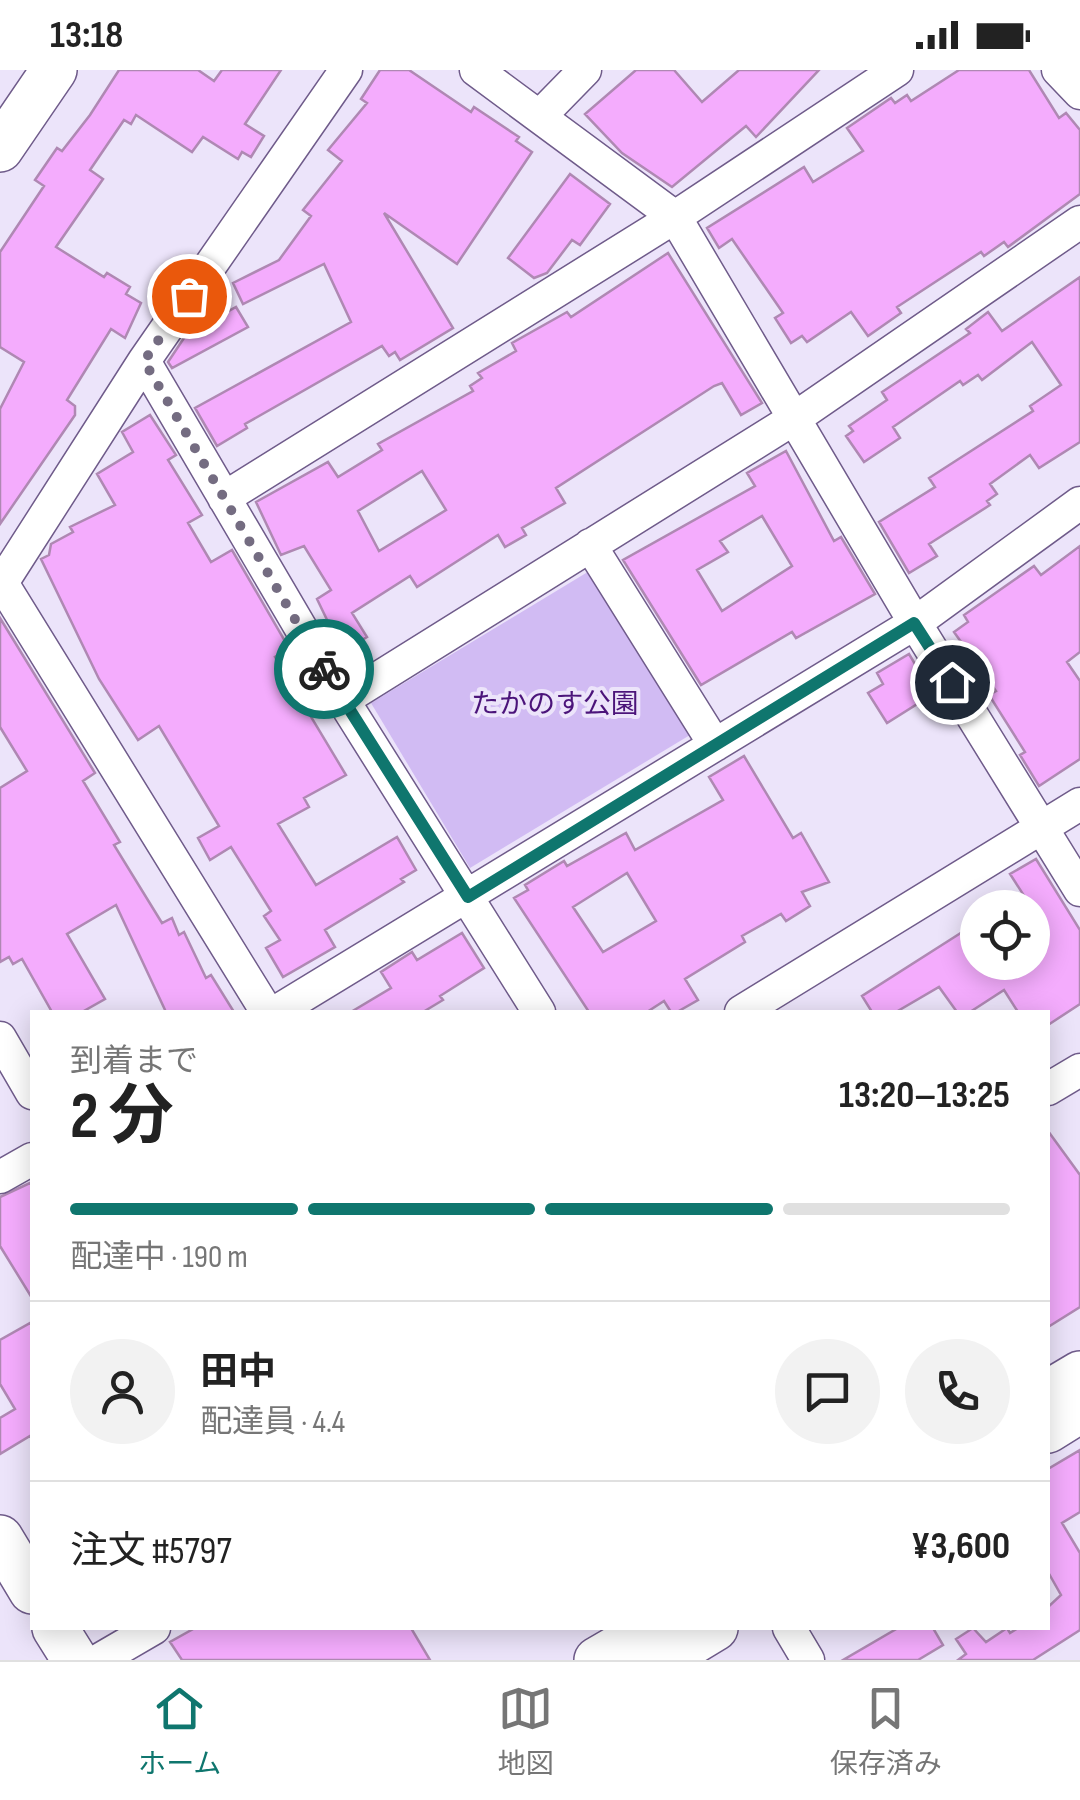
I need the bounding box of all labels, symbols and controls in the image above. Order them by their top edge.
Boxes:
text: 13:18 [50,13,123,58]
pin [147,254,232,339]
icon: bag [162,269,217,324]
courier [274,619,374,719]
pin [910,640,995,725]
icon: bike [297,642,352,697]
icon: home [925,655,980,710]
park label: たかのす公園 [471,688,639,721]
map controls [960,890,1050,980]
button: locate [960,890,1050,980]
text: 到着まで [70,1042,198,1081]
text: 13:20–13:25 [839,1073,1010,1118]
text: 2 分 [70,1079,174,1157]
text: 配達中 · 190 m [70,1238,248,1277]
button: person [70,1339,175,1444]
button: chat [775,1339,880,1444]
button: phone [905,1339,1010,1444]
text: 田中 [200,1350,276,1395]
text: 配達員 · 4.4 [200,1403,345,1442]
text: ¥3,600 [911,1524,1010,1569]
text: 注文 #5797 [70,1529,232,1574]
tab: ホーム [138,1681,221,1781]
tab: 地図 [498,1681,554,1781]
tab: 保存済み [830,1681,942,1781]

